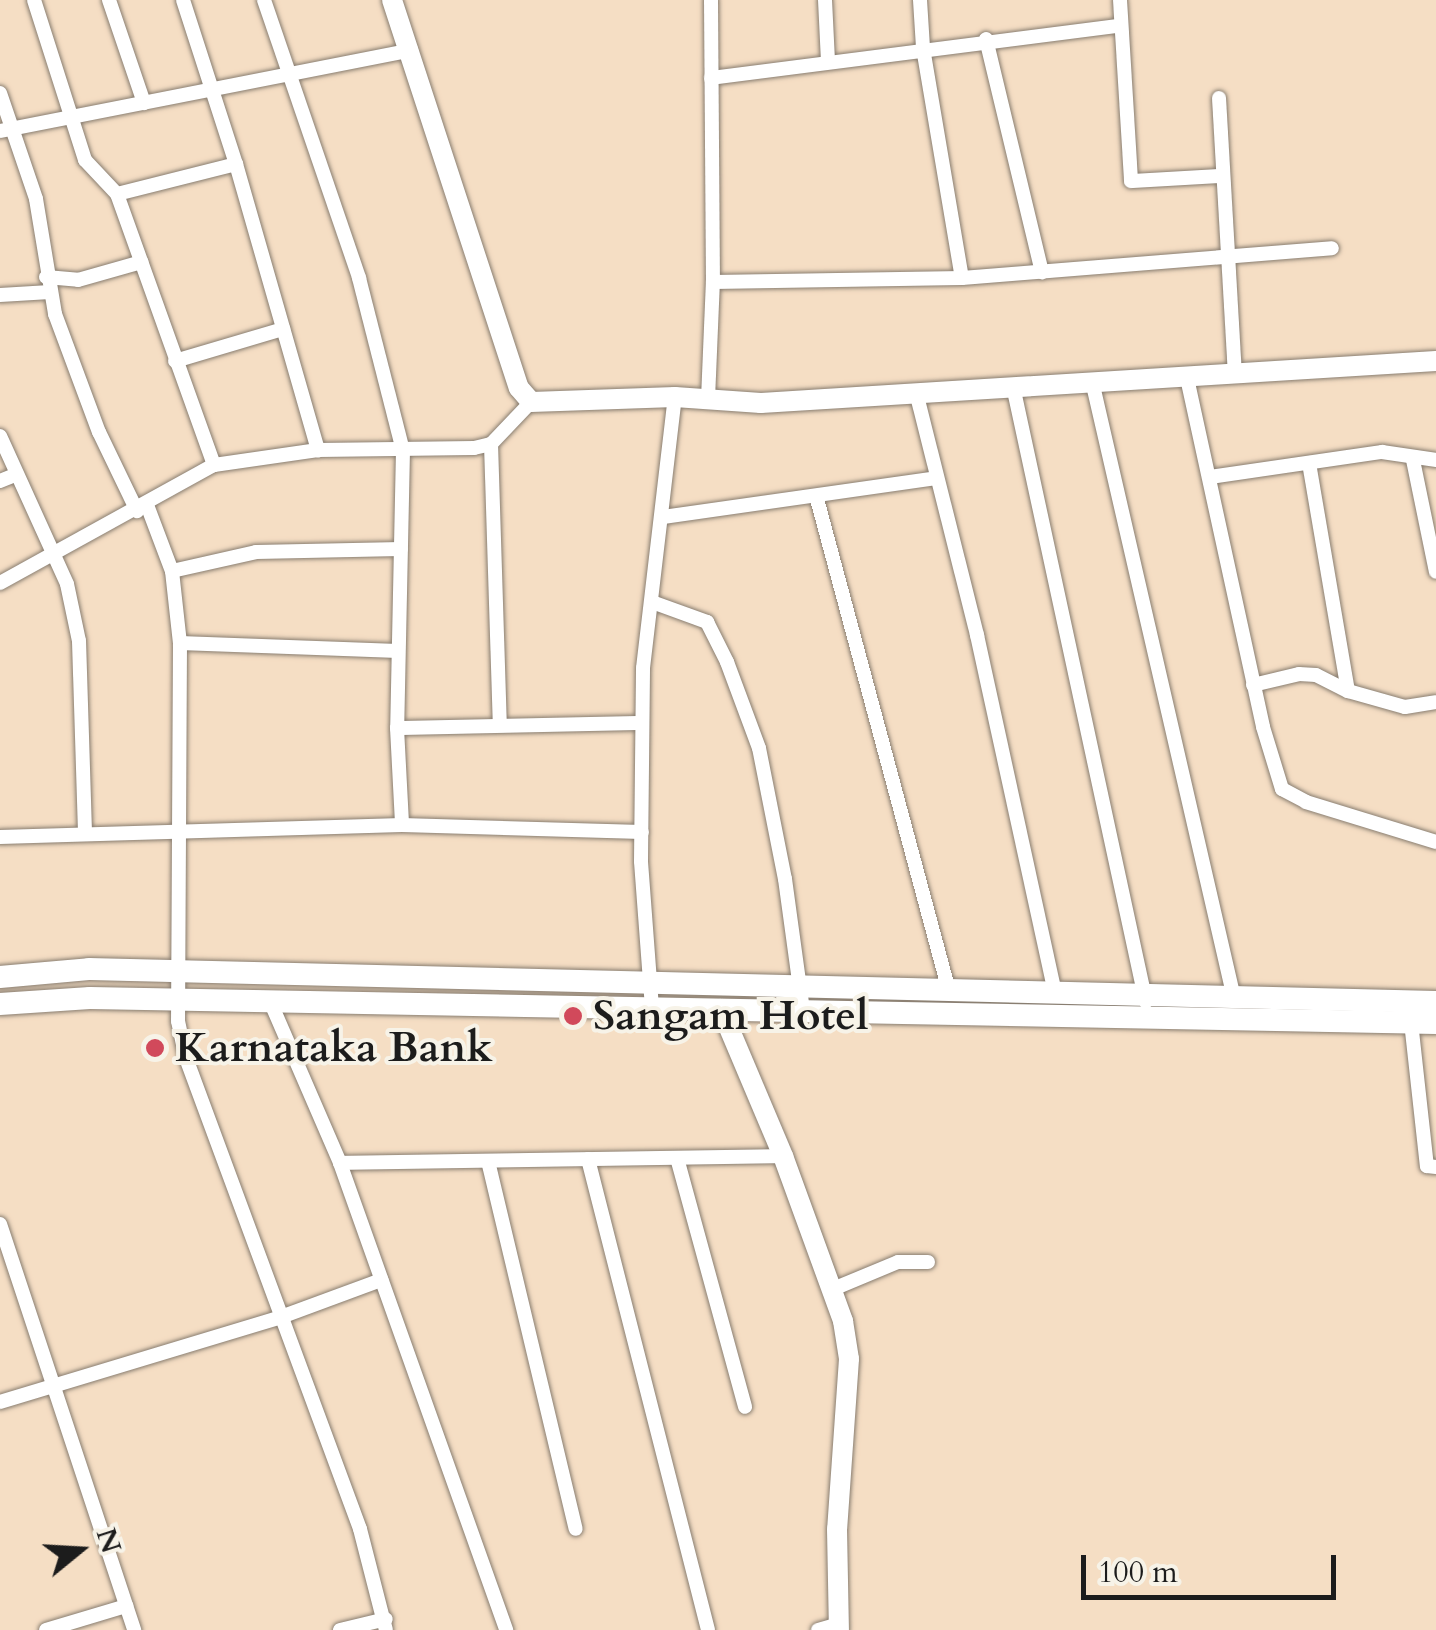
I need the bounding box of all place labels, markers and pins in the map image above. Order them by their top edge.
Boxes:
place label: Sangam Hotel [593,991,868,1041]
marker: Sangam Hotel [562,1005,584,1027]
place label: Karnataka Bank [175,1023,493,1073]
marker: Karnataka Bank [144,1037,166,1059]

